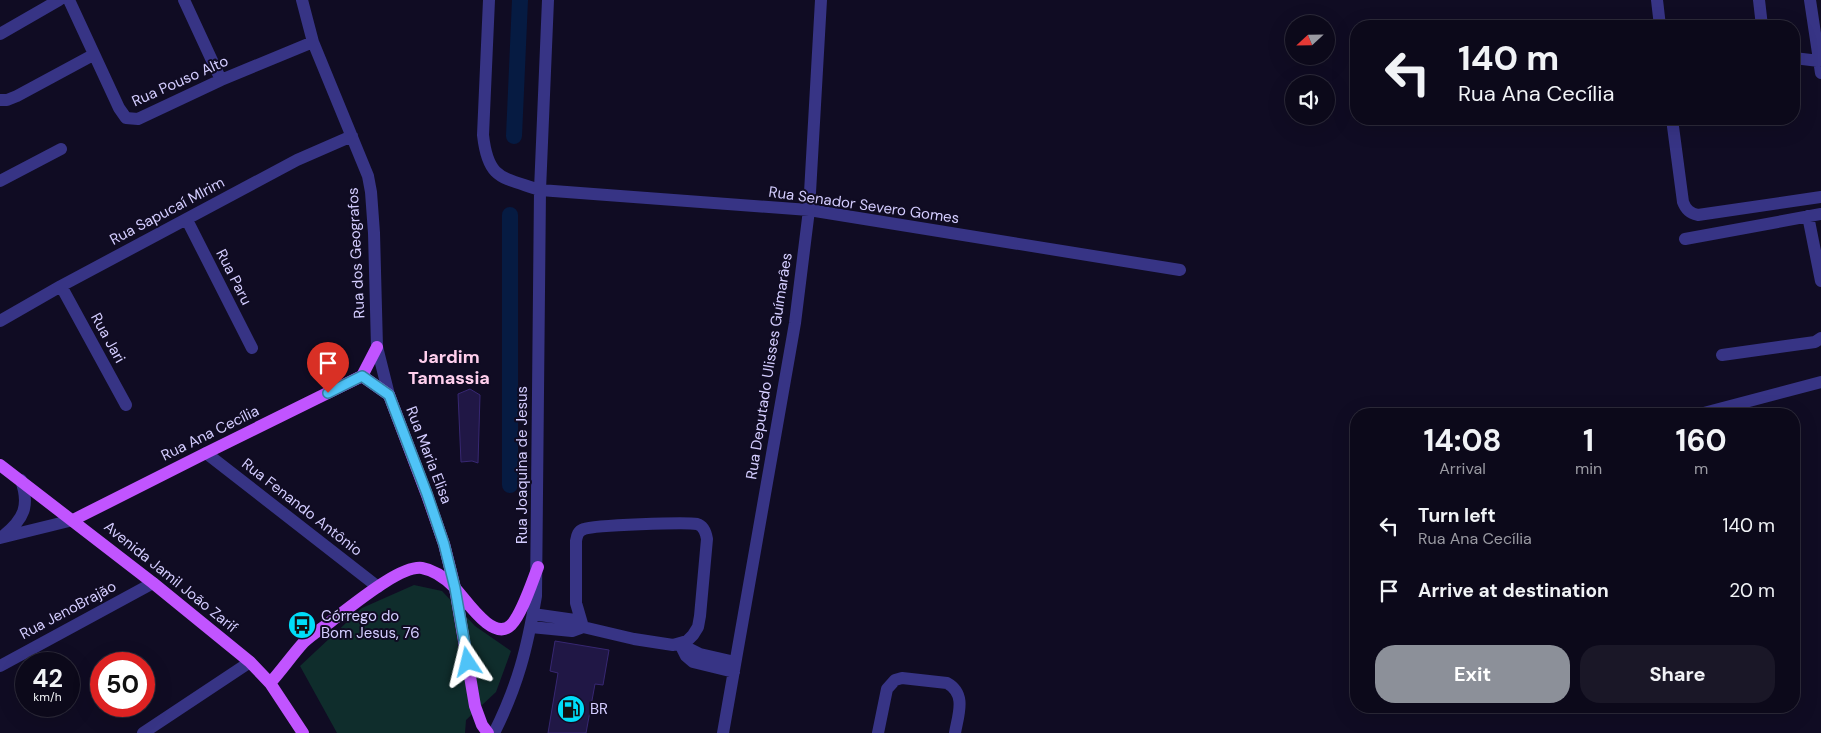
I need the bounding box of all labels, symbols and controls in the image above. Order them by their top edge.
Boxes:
north arrow [1285,15,1335,65]
map controls [1285,15,1335,125]
text: 140 m [1458,35,1559,81]
icon: left [1375,40,1440,105]
street label: Rua Pouso Alto [129,51,232,111]
button: sound [1285,75,1335,125]
text: Rua Ana Cecília [1458,79,1614,108]
street label: Rua Sapucaí MIrim [106,172,228,250]
street label: Rua Senador Severo Gomes [767,182,961,228]
street label: Rua dos Geografos [343,187,369,319]
street label: Rua Paru [211,246,257,308]
street label: Rua Deputado Ulisses Guímarâes [741,251,797,481]
street label: Rua Jari [86,309,130,367]
pin [307,342,349,393]
district label: Jardim Tamassia [408,345,490,390]
icon: arrive [314,349,342,377]
street label: Rua Joaquina de Jesus [512,386,532,544]
street label: Rua Ana Cecília [158,401,262,465]
street label: Rua Maria Elisa [401,403,457,507]
text: 14:08 [1423,421,1502,460]
text: 1 [1583,421,1594,460]
text: 160 [1676,421,1727,460]
street label: Rua Fenando Antônio [238,454,366,560]
text: Arrival [1439,458,1486,479]
text: min [1575,458,1602,479]
text: m [1694,458,1708,479]
text: Turn left [1418,503,1496,528]
icon: left [1375,512,1403,540]
text: 140 m [1723,513,1775,538]
street label: Avenida Jamil João Zarif [100,517,242,637]
text: Rua Ana Cecília [1418,528,1532,549]
street label: Rua JenoBrajão [16,576,120,644]
icon: arrive [1375,577,1403,605]
text: Arrive at destination [1418,578,1609,603]
text: 20 m [1729,578,1775,603]
place label: Córrego do Bom Jesus, 76 [321,606,420,643]
bus stop icon: Córrego do Bom Jesus, 76 [287,610,317,640]
position arrow [441,635,493,687]
button: Exit [1375,645,1570,703]
button: Share [1580,645,1775,703]
speed limit sign: 50 [90,652,155,717]
text: 42 [32,662,63,695]
text: km/h [33,689,62,705]
fuel station icon: BR [556,694,586,724]
place label: BR [590,699,608,719]

